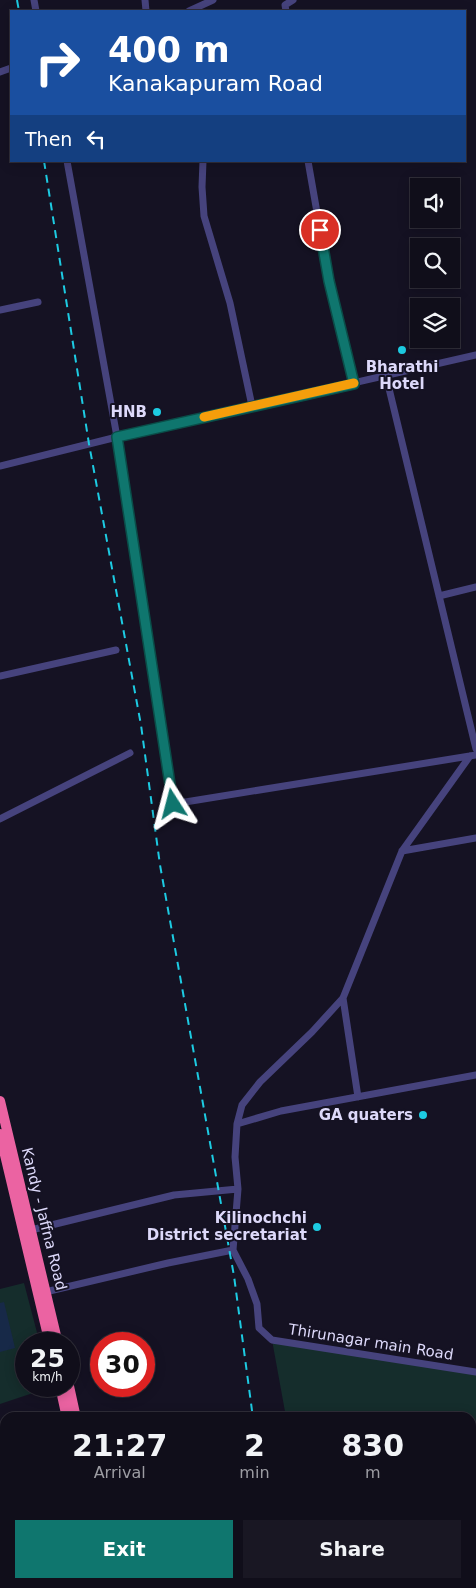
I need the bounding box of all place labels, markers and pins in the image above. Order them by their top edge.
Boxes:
pin [299,209,341,251]
marker: Bharathi Hotel [396,344,408,356]
place label: Bharathi Hotel [366,358,438,393]
place label: HNB [110,403,147,421]
marker: HNB [151,406,163,418]
place label: GA quaters [319,1106,413,1124]
marker: GA quaters [417,1109,429,1121]
place label: Kilinochchi District secretariat [147,1209,307,1244]
marker: Kilinochchi District secretariat [311,1221,323,1233]

